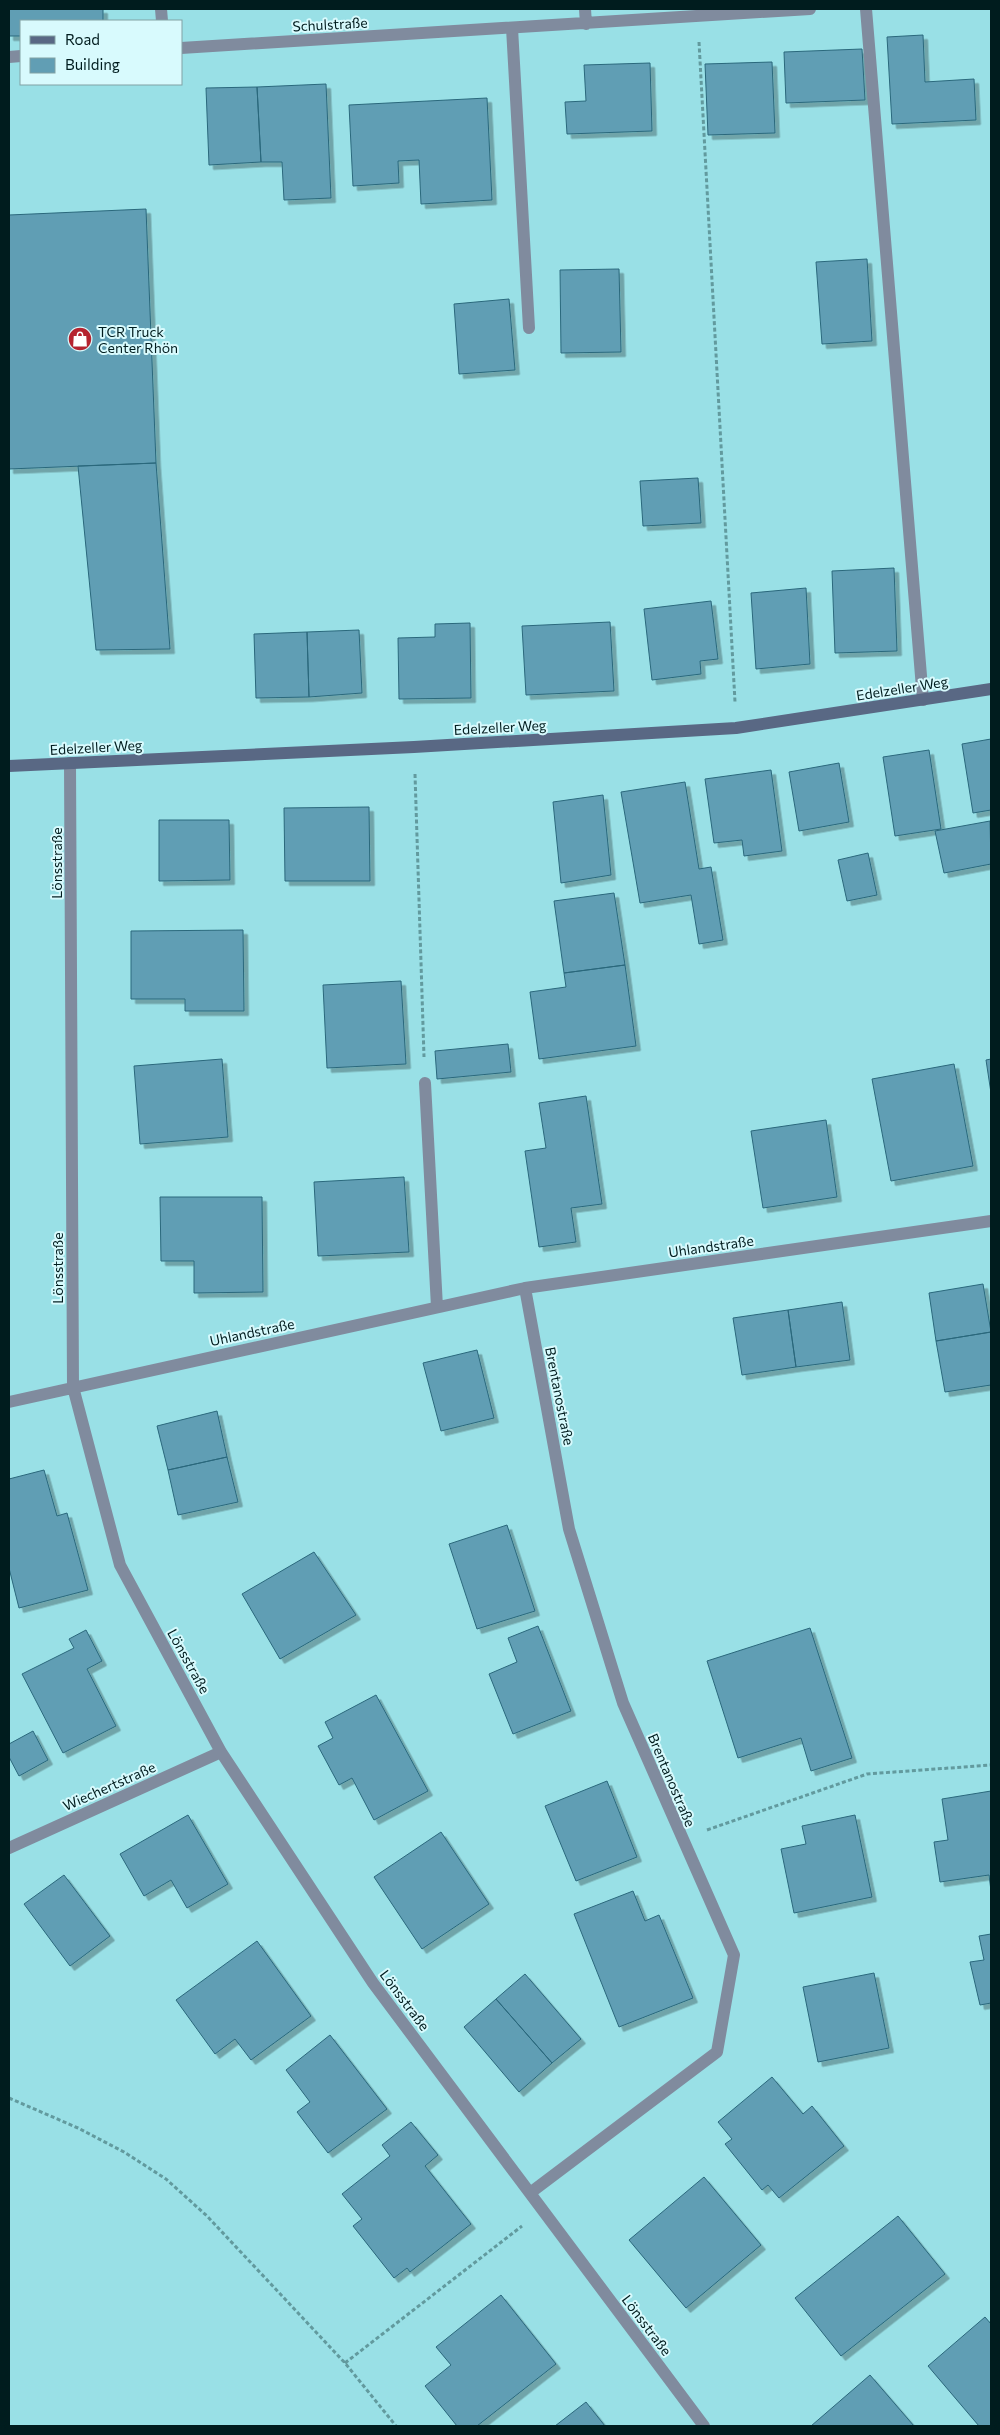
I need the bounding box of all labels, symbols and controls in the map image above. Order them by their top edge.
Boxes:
street label: Schulstraße [292,14,368,34]
legend [20,20,182,85]
text: Road [65,30,100,48]
text: Building [65,55,120,73]
place label: TCR Truck Center Rhön [98,323,178,356]
shop icon: TCR Truck Center Rhön [67,326,93,352]
street label: Edelzeller Weg [855,672,950,704]
street label: Edelzeller Weg [453,716,547,738]
street label: Edelzeller Weg [49,736,143,758]
street label: Lönsstraße [48,827,65,899]
street label: Lönsstraße [49,1232,66,1304]
street label: Uhlandstraße [667,1232,755,1260]
street label: Uhlandstraße [208,1315,296,1349]
street label: Brentanostraße [542,1345,578,1447]
street label: Lönsstraße [164,1626,214,1696]
street label: Brentanostraße [645,1731,699,1829]
street label: Wiechertstraße [60,1758,158,1814]
street label: Lönsstraße [377,1966,433,2034]
street label: Lönsstraße [619,2291,675,2359]

